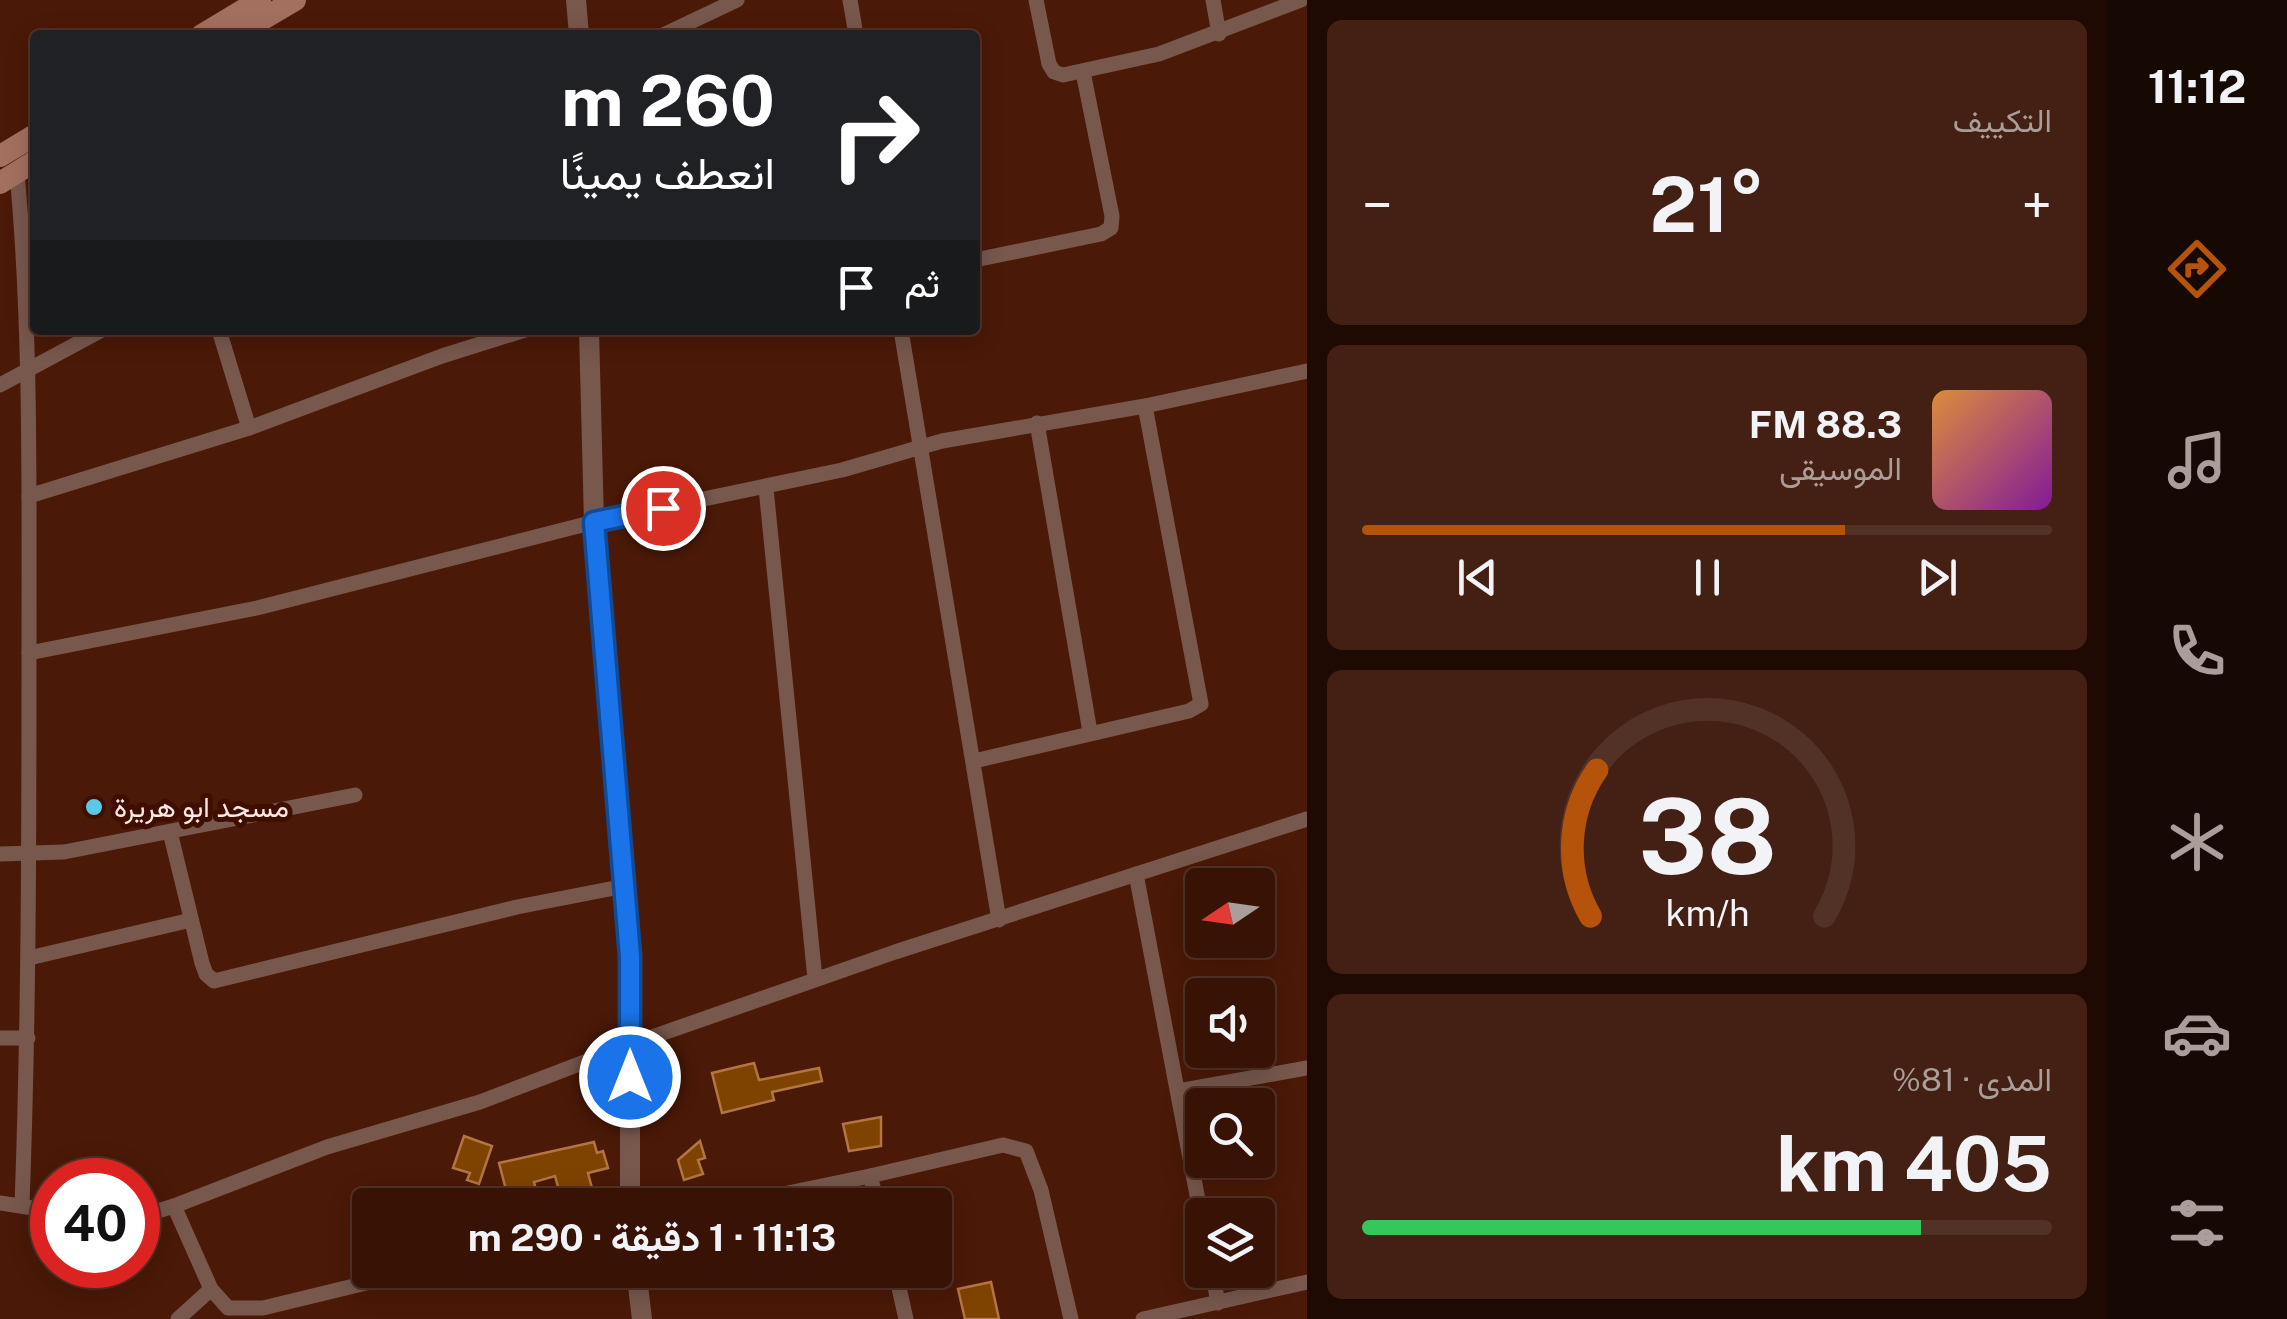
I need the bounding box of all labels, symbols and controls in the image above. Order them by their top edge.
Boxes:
text: 260 m [561,59,775,142]
text: 11:12 [2148,60,2246,113]
icon: right [810,70,940,200]
text: التكييف [1953,102,2052,139]
text: انعطف يمينًا [560,146,775,199]
text: 21° [1649,161,1765,249]
text: − [1362,173,1393,237]
text: + [2022,173,2052,237]
icon: directions [2162,234,2232,304]
icon: arrive [829,260,884,315]
text: ثم [904,261,940,306]
text: 88.3 FM [1749,402,1902,447]
icon: music [2162,425,2232,495]
text: الموسيقى [1779,450,1902,487]
pin [621,466,706,551]
icon: arrive [636,481,691,536]
icon: previous [1450,550,1505,605]
icon: pause [1680,550,1735,605]
icon: next [1910,550,1965,605]
icon: phone [2162,616,2232,686]
text: 38 [1638,775,1776,897]
place label: مسجد ابو هريرة [114,790,289,825]
marker: مسجد ابو هريرة [83,796,105,818]
icon: climate [2162,807,2232,877]
north arrow [1185,868,1275,958]
map controls [1185,868,1275,1288]
text: km/h [1665,892,1749,934]
button: sound [1185,978,1275,1068]
icon: car [2162,998,2232,1068]
position arrow [578,1025,682,1129]
text: المدى · 81% [1892,1061,2052,1098]
button: search [1185,1088,1275,1178]
text: 405 km [1776,1120,2052,1208]
speed limit sign: 40 [30,1158,160,1288]
icon: filters [2162,1188,2232,1258]
button: layers [1185,1198,1275,1288]
text: 11:13 · 1 دقيقة · 290 m [468,1215,836,1260]

